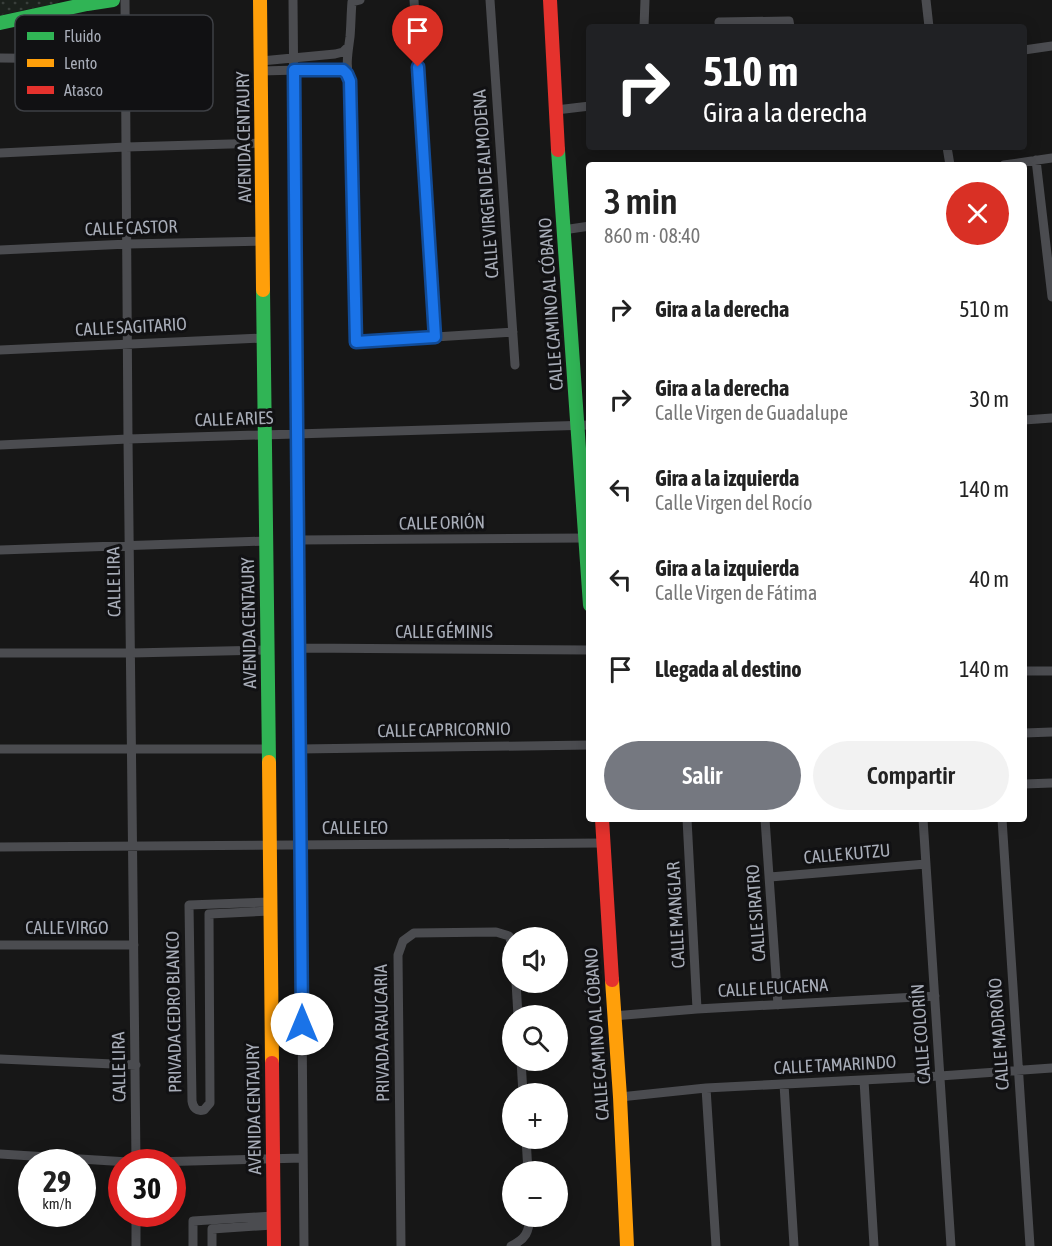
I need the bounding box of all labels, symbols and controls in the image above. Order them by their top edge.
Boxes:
pin [392,5,443,67]
icon: arrive [401,14,434,47]
legend [15,15,213,111]
text: Fluido [64,27,101,45]
text: 510 m [703,47,798,95]
icon: right [604,48,682,126]
text: Lento [64,54,97,72]
street label: AVENIDA CENTAURY [232,71,255,203]
text: Atasco [64,81,103,99]
street label: CALLE VIRGEN DE ALMODENA [468,89,503,279]
text: Gira a la derecha [703,97,868,128]
text: 3 min [604,180,678,222]
button: close [946,182,1009,245]
street label: CALLE CASTOR [84,215,178,240]
street label: CALLE CAMINO AL CÓBANO [534,217,567,391]
text: 860 m · 08:40 [604,224,700,247]
icon: right [604,293,637,326]
text: Gira a la derecha [655,296,789,322]
text: 510 m [959,296,1009,322]
street label: CALLE SAGITARIO [75,313,187,340]
text: Gira a la derecha [655,375,789,401]
icon: right [604,383,637,416]
text: 30 m [969,386,1009,412]
text: Calle Virgen de Guadalupe [655,401,848,424]
street label: CALLE ARIES [194,407,274,430]
text: Gira a la izquierda [655,465,799,491]
icon: left [604,473,637,506]
text: 140 m [959,476,1009,502]
text: Calle Virgen del Rocío [655,491,812,514]
street label: CALLE ORIÓN [399,511,485,534]
street label: CALLE LIRA [102,546,125,617]
text: Gira a la izquierda [655,555,799,581]
street label: AVENIDA CENTAURY [237,557,260,689]
icon: left [604,563,637,596]
text: 40 m [969,566,1009,592]
text: Calle Virgen de Fátima [655,581,817,604]
street label: CALLE GÉMINIS [395,621,493,642]
icon: arrive [604,653,637,686]
text: Llegada al destino [655,656,802,682]
text: 140 m [959,656,1009,682]
street label: CALLE CAPRICORNIO [377,718,511,741]
button: Salir [604,741,801,810]
button: Compartir [813,741,1009,810]
street label: CALLE LEO [322,817,388,838]
street label: CALLE KUTZU [803,839,891,868]
street label: CALLE MANGLAR [662,861,689,969]
street label: CALLE SIRATRO [742,864,769,962]
street label: CALLE VIRGO [25,917,109,938]
map controls [502,927,568,1227]
button: sound [502,927,568,993]
street label: PRIVADA CEDRO BLANCO [162,931,185,1093]
street label: CALLE CAMINO AL CÓBANO [580,947,613,1121]
street label: PRIVADA ARAUCARIA [370,964,393,1102]
street label: CALLE LEUCAENA [717,974,829,1001]
street label: CALLE MADROÑO [984,977,1013,1091]
street label: CALLE COLORÍN [907,983,934,1085]
position arrow [270,992,334,1056]
button: search [502,1005,568,1071]
street label: CALLE LIRA [107,1031,130,1102]
street label: AVENIDA CENTAURY [242,1043,265,1175]
street label: CALLE TAMARINDO [773,1051,897,1078]
button: + [502,1083,568,1149]
speed limit sign: 30 [108,1149,186,1227]
button: − [502,1161,568,1227]
text: 29 [43,1164,71,1198]
text: km/h [42,1195,72,1212]

